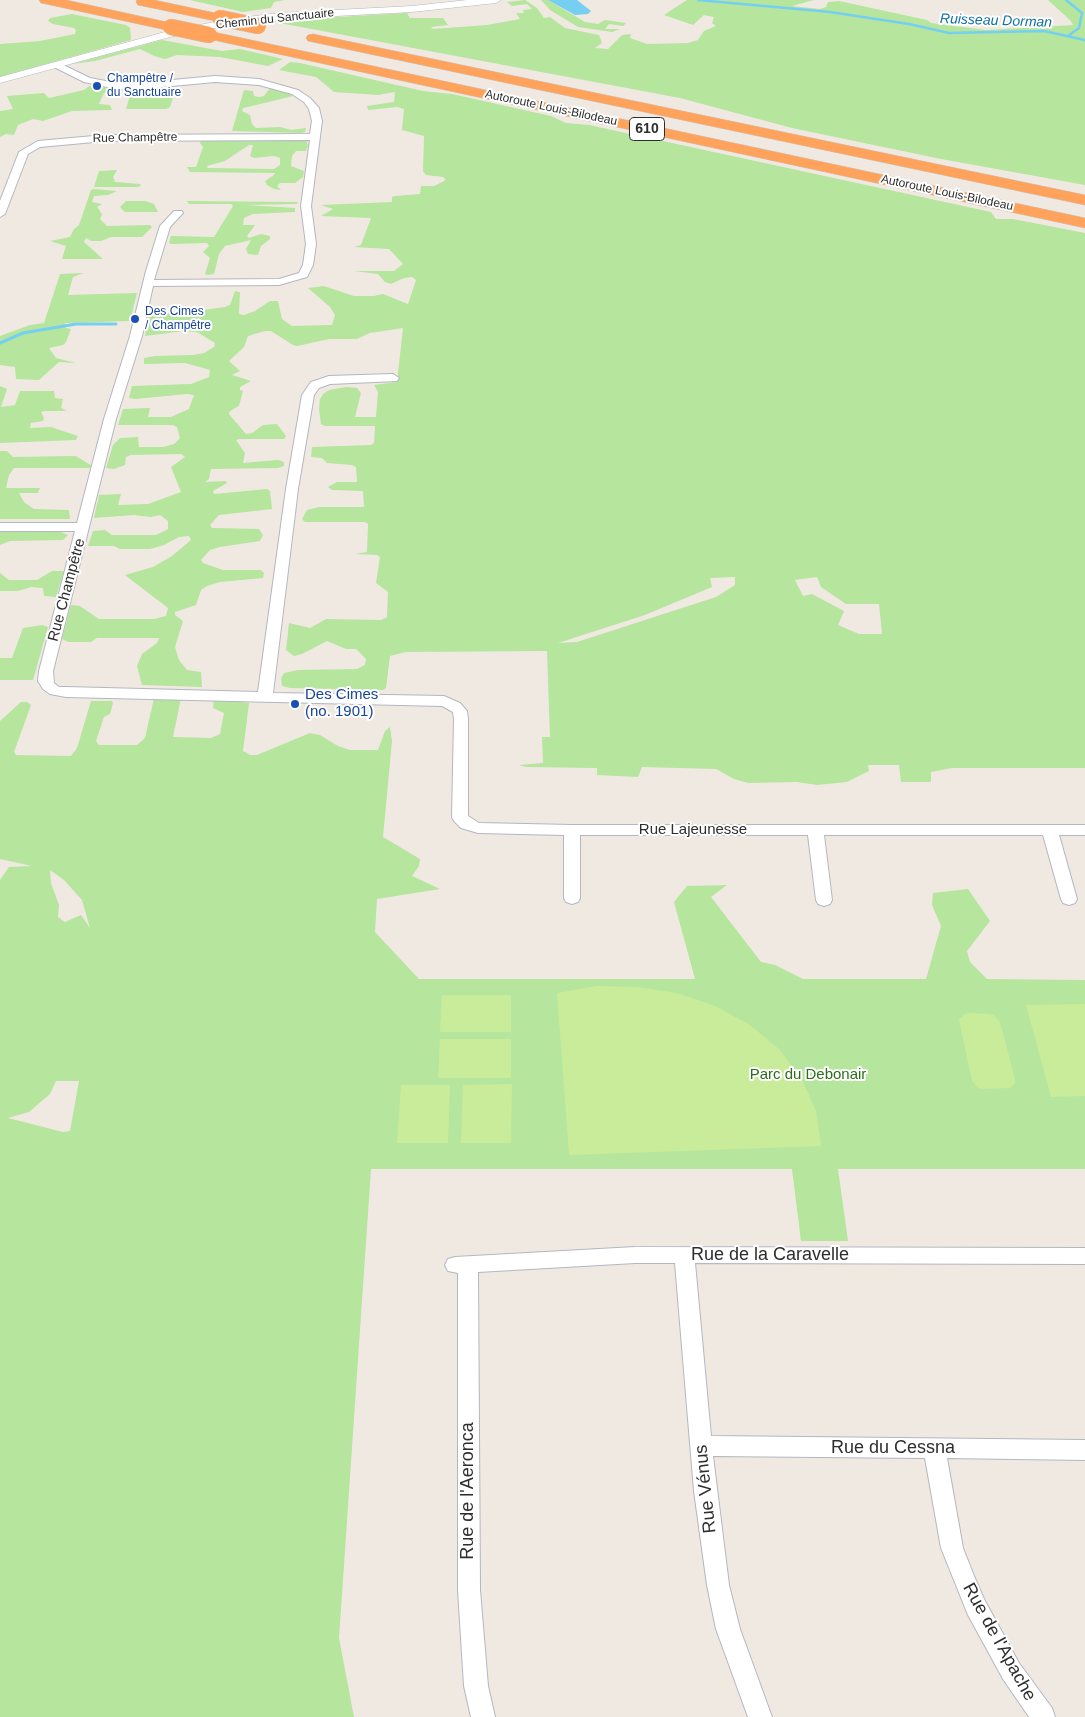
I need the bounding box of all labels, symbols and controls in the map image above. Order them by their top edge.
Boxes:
street label: Chemin du Sanctuaire [215,6,335,32]
water label: Ruisseau Dorman [940,11,1052,31]
place label: Champêtre / du Sanctuaire [107,72,181,100]
marker: Champêtre / du Sanctuaire [91,80,103,92]
street label: Autoroute Louis-Bilodeau [484,87,618,129]
road number: 610 [630,118,664,140]
street label: Rue Champêtre [93,130,177,146]
street label: Autoroute Louis-Bilodeau [880,172,1014,214]
place label: Des Cimes / Champêtre [145,305,211,333]
marker: Des Cimes / Champêtre [129,313,141,325]
street label: Rue Champêtre [45,537,89,643]
place label: Des Cimes (no. 1901) [305,686,378,721]
marker: Des Cimes (no. 1901) [289,698,301,710]
street label: Rue Lajeunesse [639,821,747,839]
park label: Parc du Debonair [750,1066,866,1084]
street label: Rue de la Caravelle [691,1244,849,1266]
street label: Rue de l'Aeronca [457,1422,479,1560]
street label: Rue du Cessna [831,1437,955,1459]
street label: Rue Vénus [691,1444,721,1534]
street label: Rue de l'Apache [958,1579,1040,1705]

